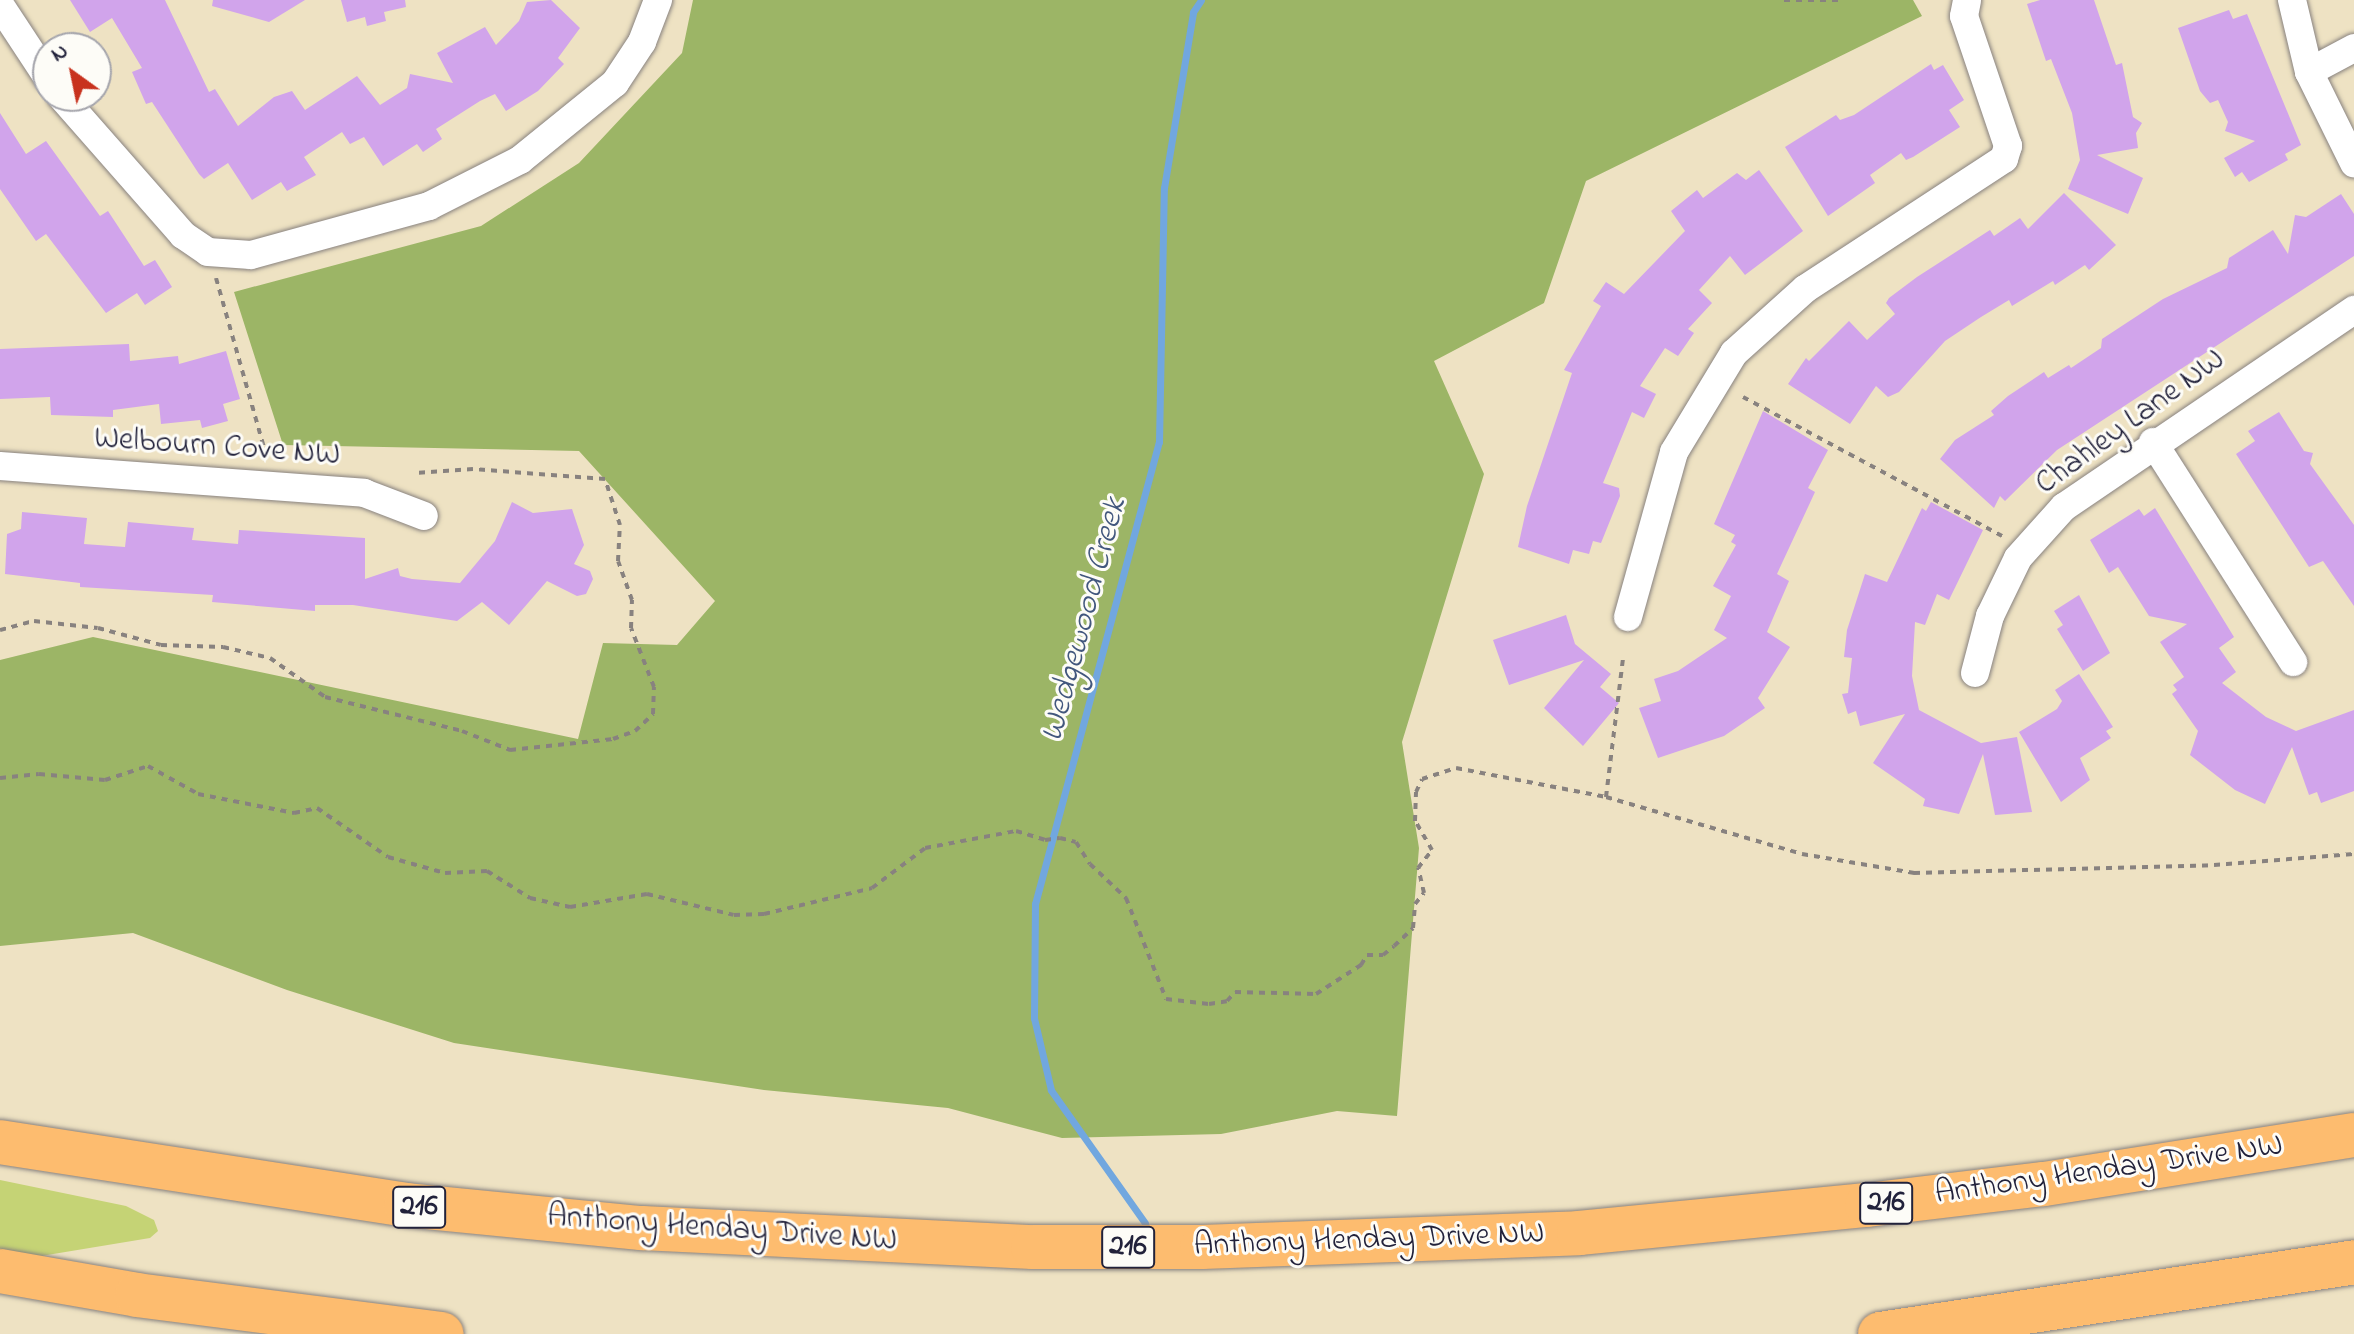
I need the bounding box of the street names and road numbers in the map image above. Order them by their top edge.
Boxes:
street label: Chahley Lane NW [2029,342,2233,504]
street label: Welbourn Cove NW [93,420,341,476]
street label: Anthony Henday Drive NW [1933,1128,2285,1214]
road number: 216 [1858,1177,1914,1229]
road number: 216 [391,1181,447,1233]
street label: Anthony Henday Drive NW [546,1199,898,1261]
street label: Anthony Henday Drive NW [1193,1216,1545,1266]
road number: 216 [1100,1221,1156,1273]

